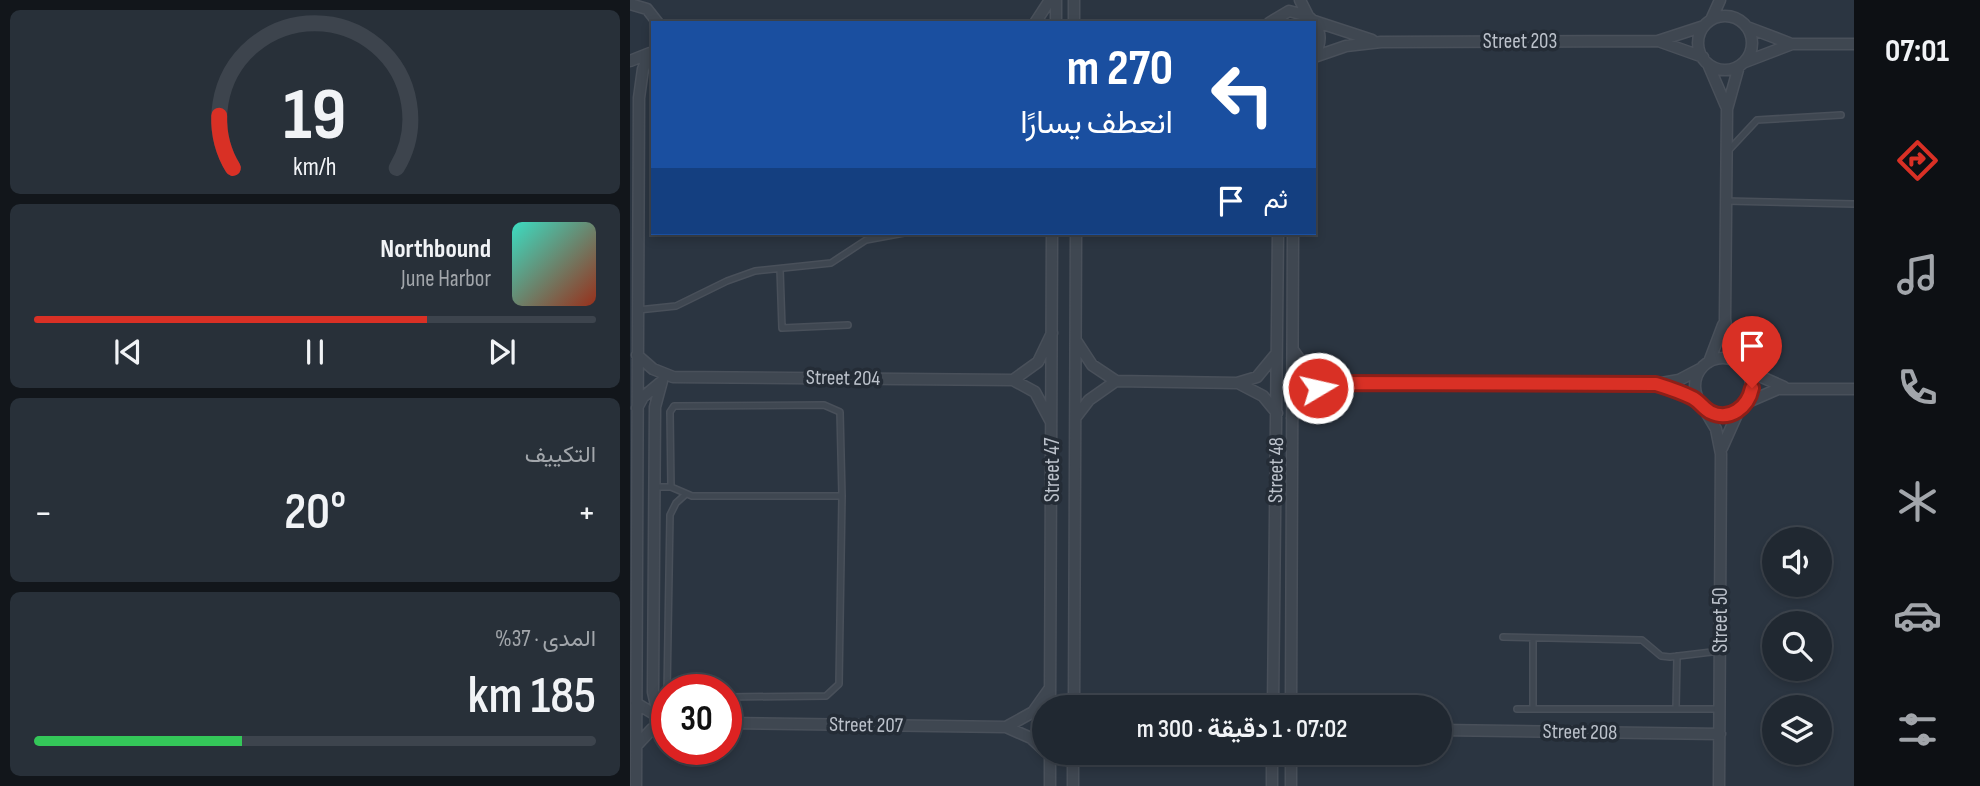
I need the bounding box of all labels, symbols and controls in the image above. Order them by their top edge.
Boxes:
street label: Street 203 [1483,29,1557,54]
text: 07:01 [1885,32,1949,71]
text: 270 m [1067,40,1173,99]
icon: left [1197,49,1288,140]
text: 19 [283,72,347,160]
text: انعطف يسارًا [1020,104,1173,143]
icon: directions [1893,136,1942,185]
text: km/h [293,152,337,183]
icon: arrive [1212,182,1250,220]
text: ثم [1264,185,1288,216]
text: Northbound [380,234,491,265]
icon: music [1893,250,1942,299]
text: June Harbor [401,265,491,293]
pin [1722,316,1782,388]
icon: arrive [1733,327,1771,365]
icon: previous [109,333,147,371]
icon: pause [296,333,334,371]
icon: next [483,333,521,371]
position arrow [1281,351,1355,425]
icon: phone [1893,363,1942,412]
street label: Street 204 [806,365,881,391]
street label: Street 47 [1040,437,1065,502]
street label: Street 48 [1263,437,1289,503]
text: التكييف [525,441,596,469]
icon: climate [1893,477,1942,526]
text: 20° [284,481,346,544]
text: − [34,491,53,536]
text: + [577,491,596,536]
map controls [1762,527,1832,765]
button: sound [1762,527,1832,597]
street label: Street 50 [1708,587,1733,653]
icon: car [1893,591,1942,640]
button: search [1762,611,1832,681]
text: المدى · 37% [495,625,596,653]
text: 185 km [467,665,596,728]
speed limit sign: 30 [651,674,742,765]
button: layers [1762,695,1832,765]
icon: filters [1893,705,1942,754]
street label: Street 207 [829,712,904,738]
text: 07:02 · 1 دقيقة · 300 m [1137,714,1347,745]
street label: Street 208 [1542,719,1618,745]

